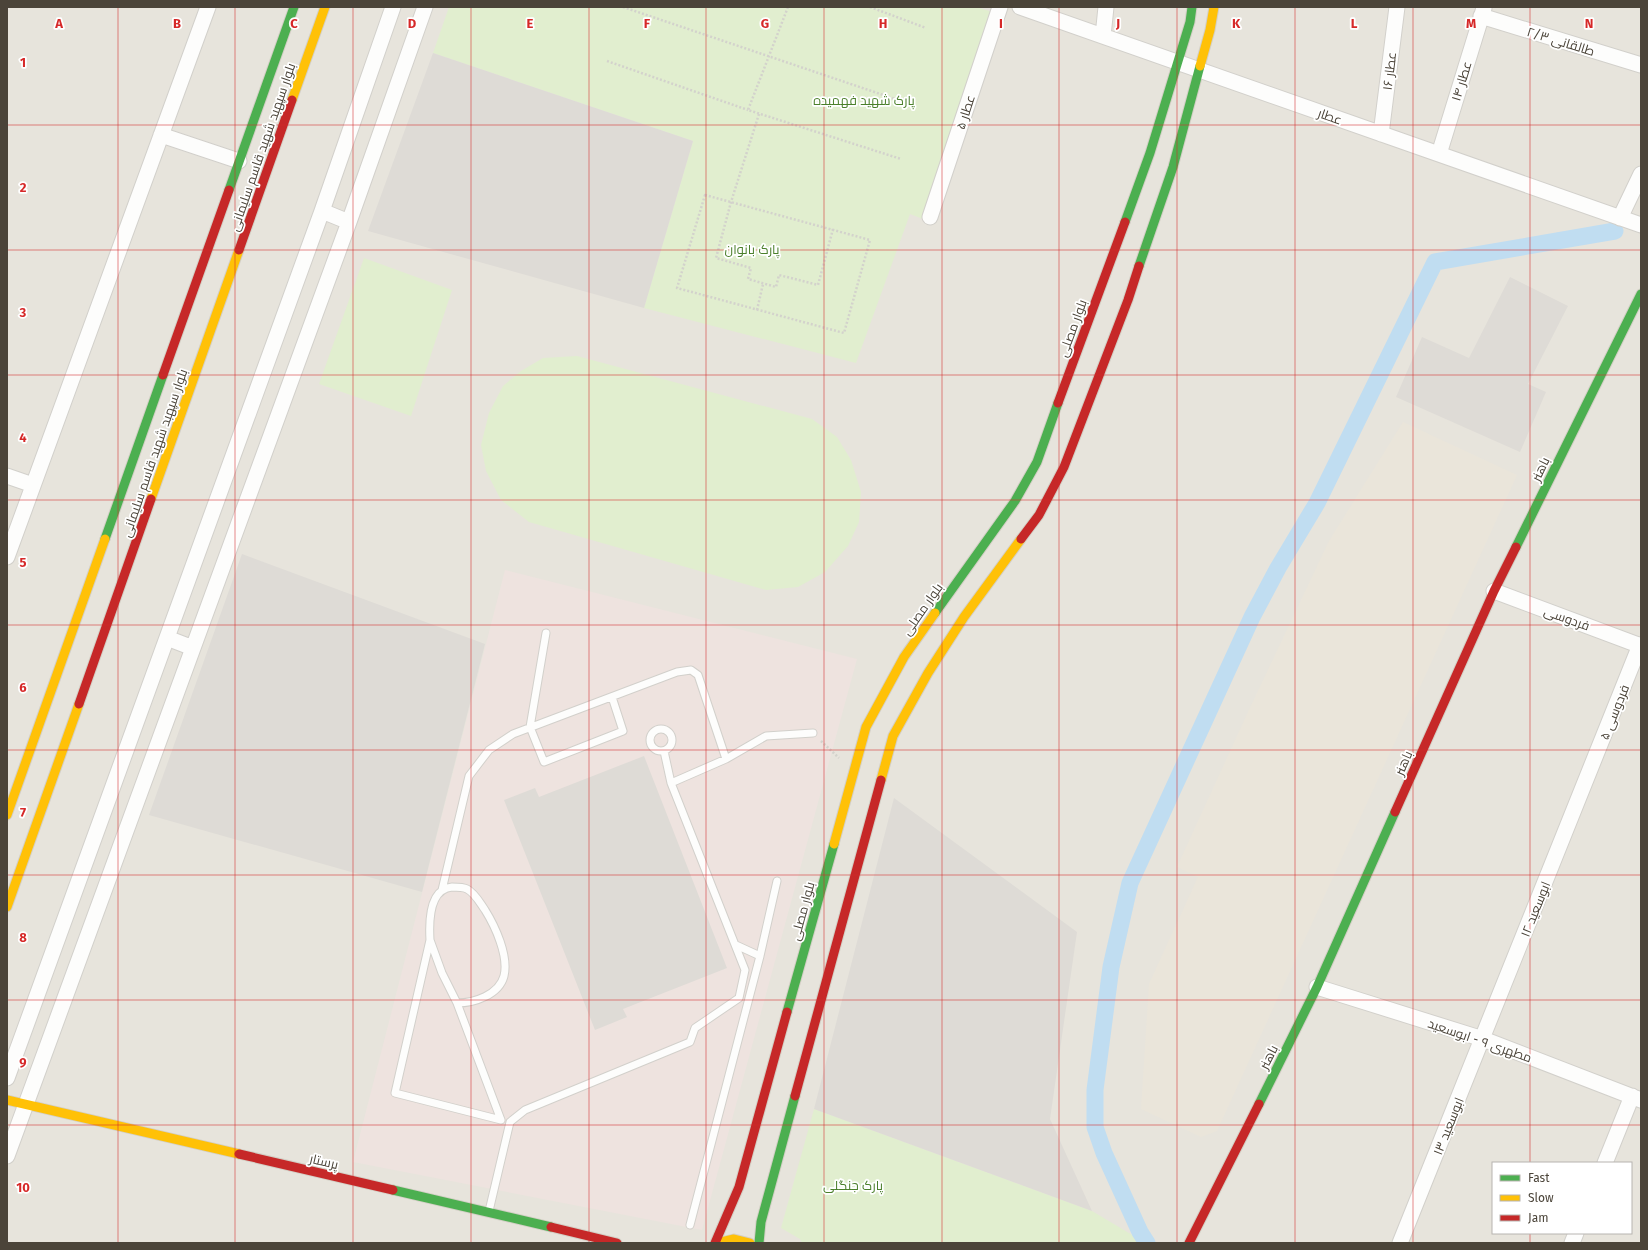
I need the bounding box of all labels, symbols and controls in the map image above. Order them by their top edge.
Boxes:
text: A [54,16,63,31]
text: B [173,16,181,31]
text: C [290,16,298,31]
text: D [408,16,417,31]
text: E [527,16,534,31]
text: F [644,16,651,31]
text: G [761,16,769,31]
text: H [879,16,887,31]
text: I [999,16,1003,31]
text: J [1115,16,1120,31]
text: K [1232,16,1241,31]
text: L [1351,16,1358,31]
text: M [1466,16,1476,31]
text: N [1585,16,1593,31]
street label: طالقانی ۲/۳ [1525,24,1597,59]
street label: عطار ۱۶ [1380,51,1399,91]
text: 1 [20,55,26,70]
street label: عطار ۱۴ [1448,59,1475,103]
street label: بلوار سپهبد شهید قاسم سلیمانی [227,61,300,234]
park label: پارک شهید فهمیده [813,93,915,110]
street label: عطار ۵ [953,93,978,131]
street label: عطار [1315,105,1344,128]
text: 2 [20,180,27,195]
park label: پارک بانوان [725,242,780,259]
street label: بلوار مصلی [1055,297,1090,359]
text: 3 [19,305,27,320]
street label: بلوار سپهبد شهید قاسم سلیمانی [119,367,192,540]
text: 4 [19,430,27,445]
street label: باهنر [1528,455,1553,485]
text: 5 [20,555,27,570]
street label: بلوار مصلی [899,580,946,638]
street label: فردوسی [1542,603,1592,634]
text: 6 [19,680,27,695]
street label: فردوسی ۵ [1597,683,1632,742]
street label: باهنر [1391,749,1415,779]
text: 7 [20,805,26,820]
street label: ابوسعید ۱۲ [1518,879,1553,939]
street label: بلوار مصلی [787,880,818,942]
text: 8 [19,930,27,945]
street label: مطهری ۹ - ابوسعید [1426,1016,1534,1065]
street label: باهنر [1256,1043,1281,1073]
text: 9 [19,1055,27,1070]
street label: ابوسعید ۱۳ [1430,1095,1467,1157]
street label: پرستار [307,1151,340,1174]
legend [1492,1162,1632,1234]
text: Fast [1528,1171,1550,1185]
park label: پارک جنگلی [823,1178,884,1195]
text: 10 [16,1180,30,1195]
text: Slow [1528,1191,1554,1205]
text: Jam [1528,1211,1548,1225]

